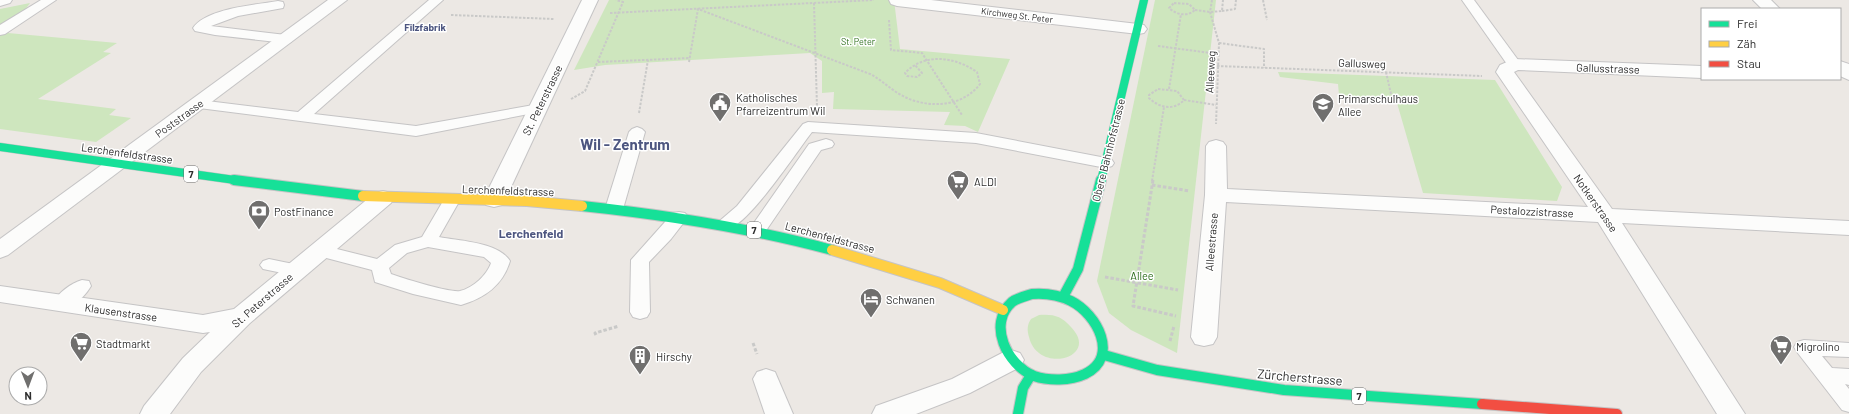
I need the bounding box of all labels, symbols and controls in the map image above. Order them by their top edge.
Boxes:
street label: Kirchweg St. Peter [981,5,1054,25]
legend [1701,8,1841,80]
text: Frei [1737,16,1757,30]
district label: Filzfabrik [404,21,446,33]
park label: St. Peter [841,36,876,47]
text: Zäh [1737,36,1756,50]
street label: Alleeweg [1202,50,1218,94]
street label: Gallusweg [1338,56,1386,70]
text: Stau [1737,56,1761,70]
street label: Gallusstrasse [1576,60,1640,76]
street label: St. Peterstrasse [519,63,565,137]
public building icon: Katholisches Pfarreizentrum Wil [707,90,733,123]
place label: Katholisches Pfarreizentrum Wil [736,91,825,117]
school or university icon: Primarschulhaus Allee [1310,91,1336,124]
place label: Primarschulhaus Allee [1338,92,1418,118]
street label: Poststrasse [152,96,206,140]
street label: Obere Bahnhofstrasse [1089,97,1127,203]
district label: Wil - Zentrum [580,135,670,153]
street label: Lerchenfeldstrasse [80,140,174,166]
road number: 7 [184,166,198,182]
supermarket icon: ALDI [945,168,971,201]
street label: Notkerstrasse [1571,172,1621,235]
place label: ALDI [974,175,997,188]
street label: Lerchenfeldstrasse [462,182,555,198]
bank icon: PostFinance [246,198,272,231]
street label: Pestalozzistrasse [1490,202,1574,220]
place label: PostFinance [274,205,334,218]
street label: Alleestrasse [1202,212,1220,272]
street label: Lerchenfeldstrasse [784,219,876,255]
road number: 7 [747,222,761,238]
district label: Lerchenfeld [499,226,563,240]
park label: Allee [1130,269,1154,282]
street label: St. Peterstrasse [229,270,295,330]
hotel icon: Schwanen [858,286,884,319]
place label: Schwanen [886,293,935,306]
street label: Klausenstrasse [84,300,158,324]
supermarket icon: Stadtmarkt [68,330,94,363]
supermarket icon: Migrolino [1768,333,1794,366]
place label: Stadtmarkt [96,337,150,350]
place label: Migrolino [1796,340,1840,353]
building icon: Hirschy [627,343,653,376]
place label: Hirschy [656,350,692,363]
street label: Zürcherstrasse [1257,365,1343,389]
north arrow [8,366,48,406]
road number: 7 [1352,388,1366,404]
text: N [24,390,32,403]

